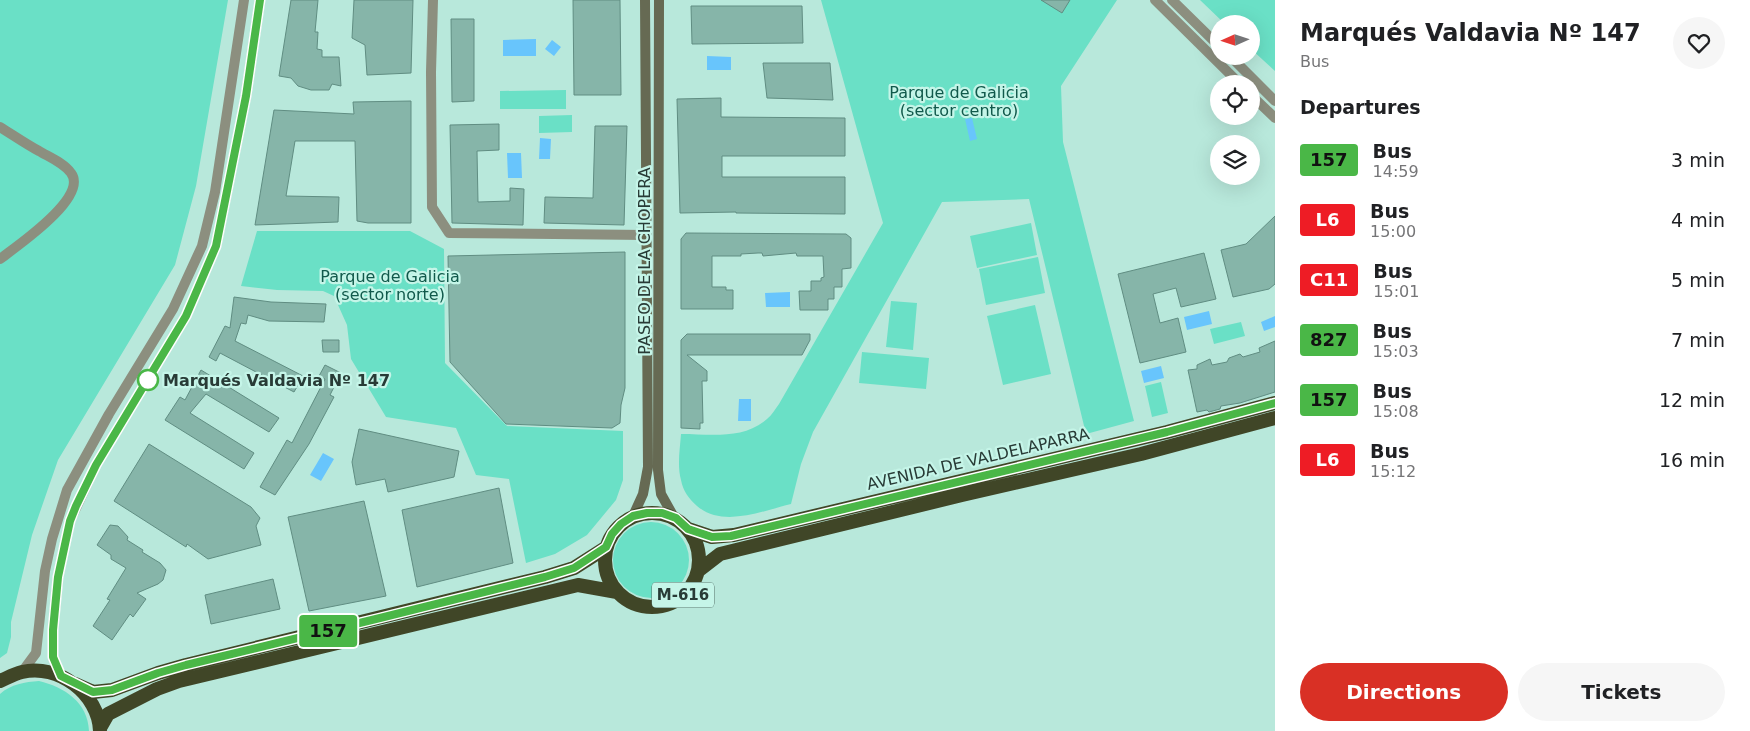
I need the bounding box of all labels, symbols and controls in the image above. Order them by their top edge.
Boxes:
north arrow [1210,15,1260,65]
map controls [1210,15,1260,185]
button: heart [1673,17,1725,69]
text: Marqués Valdavia Nº 147 [1300,19,1641,47]
text: Bus [1300,52,1329,71]
button: locate [1210,75,1260,125]
park label: Parque de Galicia (sector centro) [889,83,1029,120]
text: Departures [1300,96,1421,118]
button: layers [1210,135,1260,185]
text: Bus [1373,140,1412,162]
text: 157 [1310,149,1348,170]
text: 3 min [1671,149,1725,171]
text: 14:59 [1373,162,1419,181]
street label: PASEO DE LA CHOPERA [635,167,654,355]
text: Bus [1370,200,1409,222]
text: L6 [1316,209,1340,230]
text: 4 min [1671,209,1725,231]
text: 15:00 [1370,222,1416,241]
text: Bus [1373,260,1413,282]
park label: Parque de Galicia (sector norte) [320,267,460,304]
text: C11 [1310,269,1348,290]
text: 5 min [1671,269,1725,291]
text: 15:01 [1373,282,1419,301]
text: Bus [1373,320,1412,342]
text: 827 [1310,329,1348,350]
text: 7 min [1671,329,1725,351]
text: 15:03 [1373,342,1419,361]
marker: Marqués Valdavia Nº 147 [137,369,159,391]
place label: Marqués Valdavia Nº 147 [163,371,390,390]
text: Bus [1373,380,1412,402]
text: 157 [1310,389,1348,410]
text: 12 min [1659,389,1725,411]
text: 15:08 [1373,402,1419,421]
street label: AVENIDA DE VALDELAPARRA [865,424,1091,494]
text: Bus [1370,440,1409,462]
text: L6 [1316,449,1340,470]
text: 16 min [1659,449,1725,471]
text: 15:12 [1370,462,1416,481]
road number: M-616 [652,582,714,608]
line badge: 157 [299,615,357,647]
text: 157 [309,620,347,641]
button: Directions [1300,663,1508,721]
button: Tickets [1518,663,1725,721]

